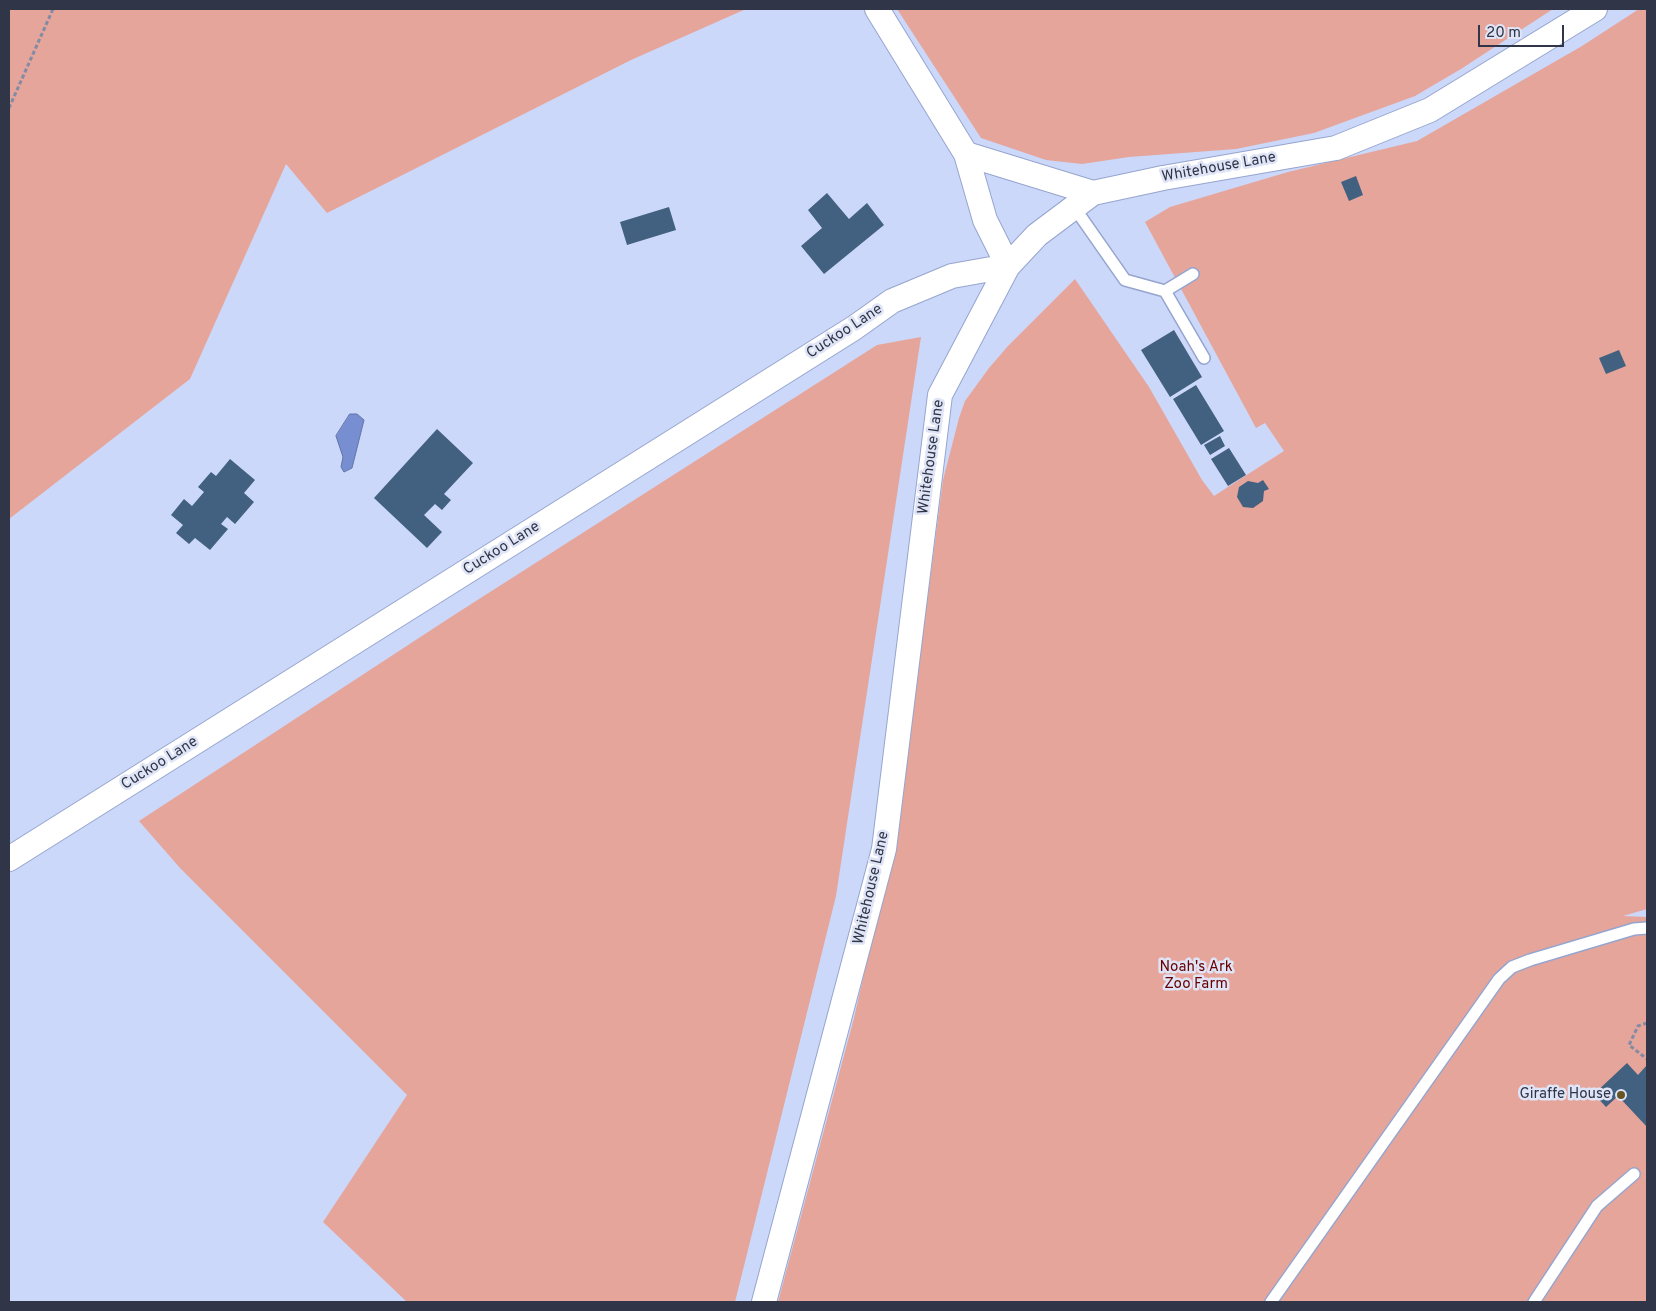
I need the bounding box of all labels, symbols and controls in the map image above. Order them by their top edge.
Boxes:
scale bar [1481,15,1567,47]
text: 20 m [1486,24,1521,43]
street label: Whitehouse Lane [1161,149,1277,187]
street label: Cuckoo Lane [804,301,886,363]
street label: Whitehouse Lane [915,399,949,515]
street label: Cuckoo Lane [460,518,544,580]
street label: Cuckoo Lane [118,733,202,795]
street label: Whitehouse Lane [850,830,894,946]
park label: Noah's Ark Zoo Farm [1159,959,1233,994]
place label: Giraffe House [1519,1086,1611,1104]
marker: Giraffe House [1615,1089,1627,1101]

